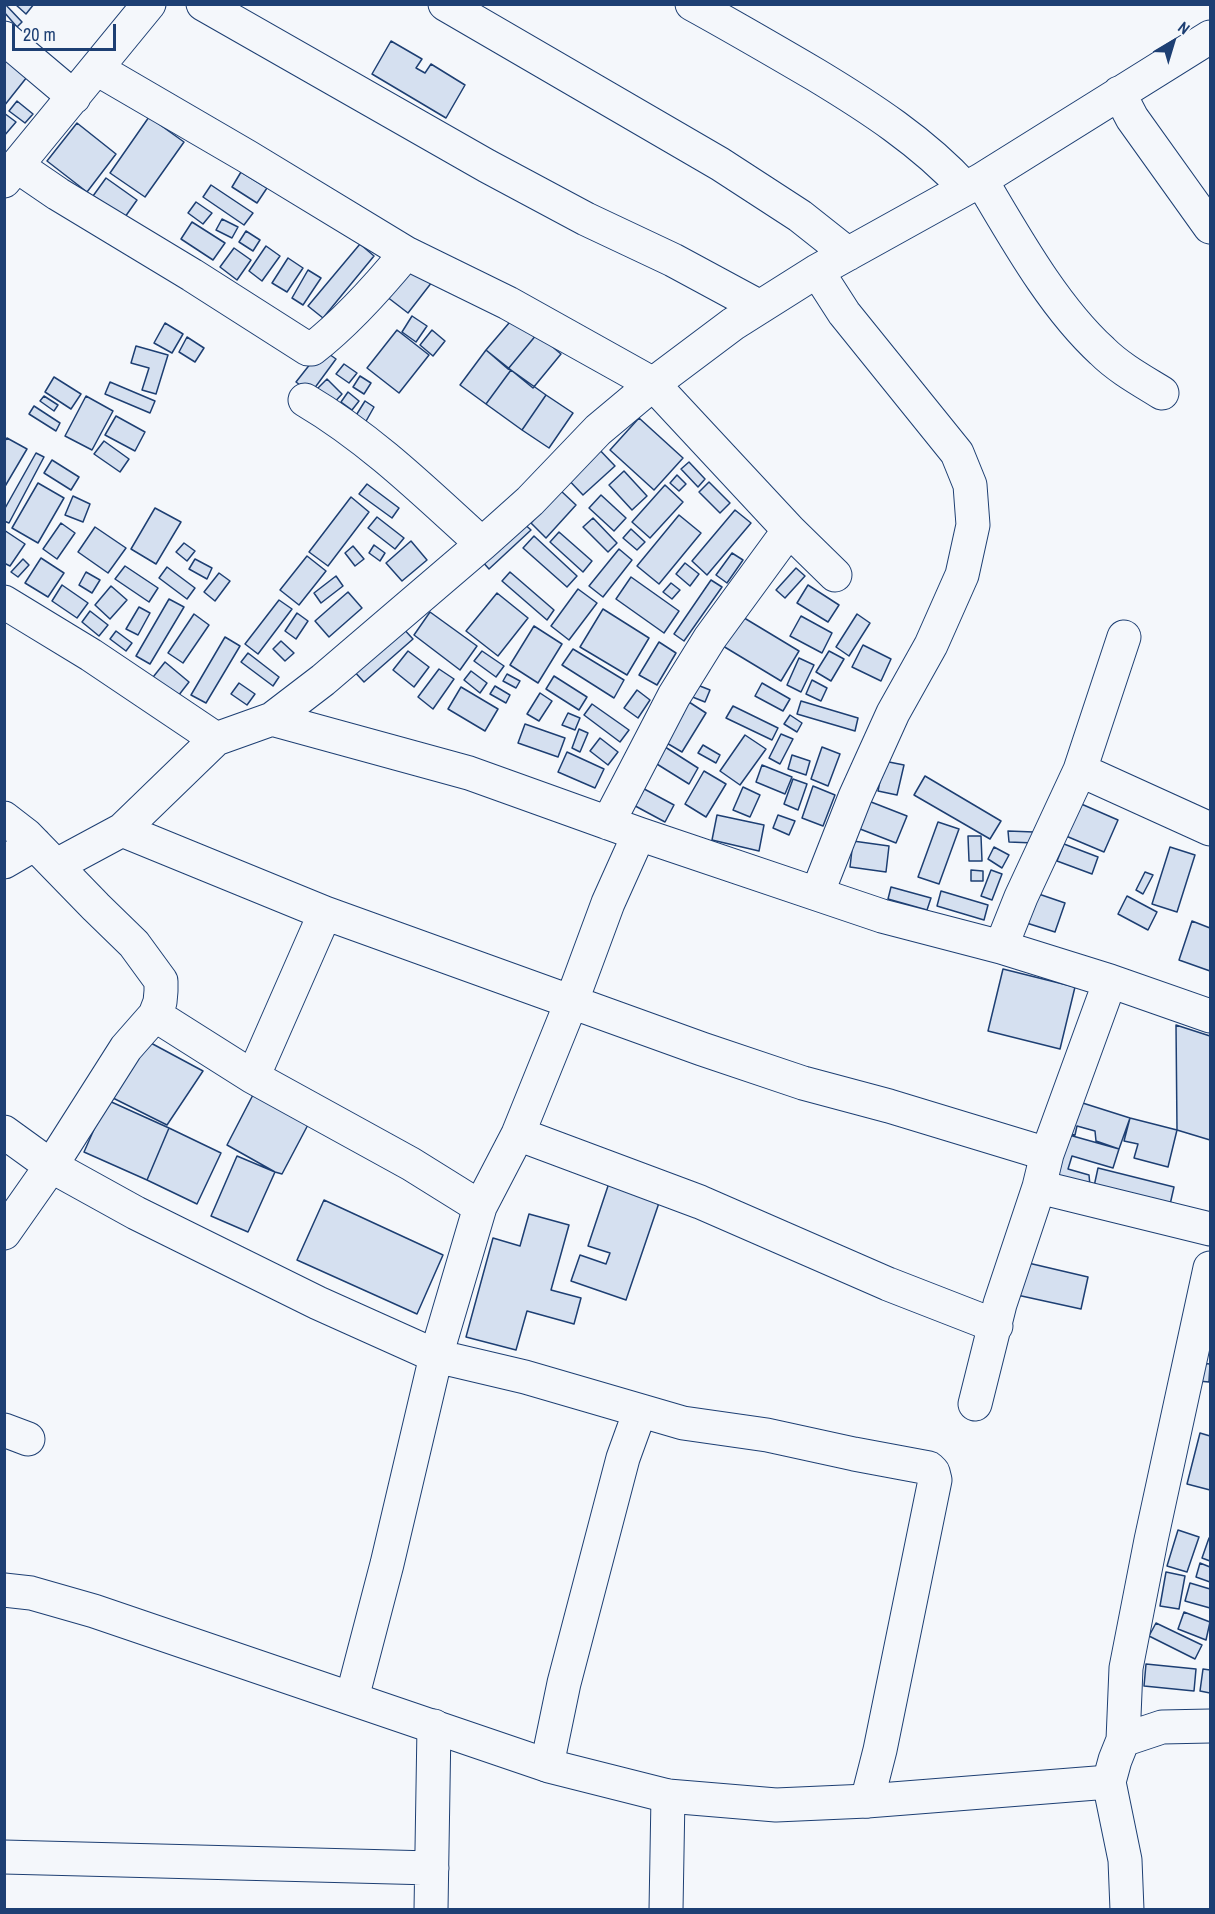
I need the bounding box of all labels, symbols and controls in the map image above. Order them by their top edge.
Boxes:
scale bar [15,12,118,50]
north arrow [1143,12,1203,72]
text: N [1174,16,1195,39]
text: 20 m [23,22,56,47]

